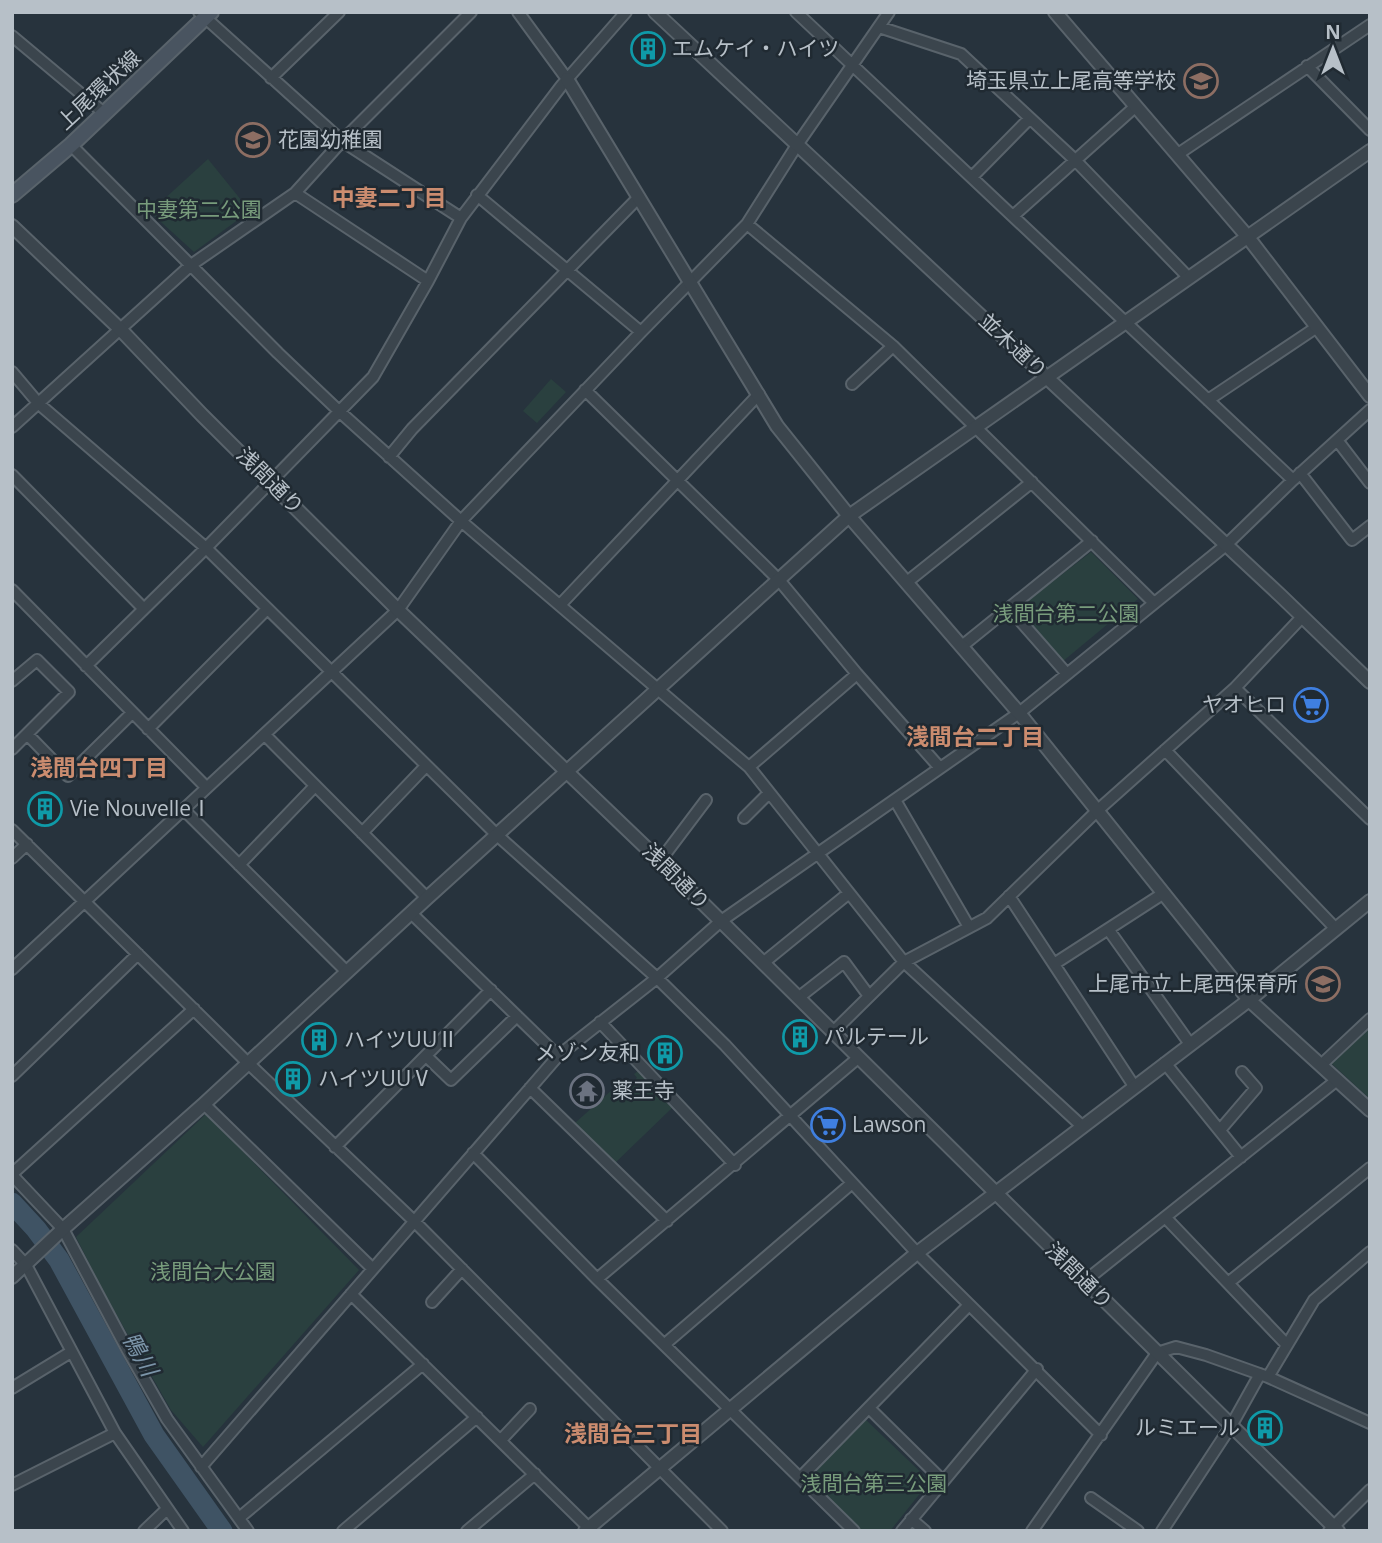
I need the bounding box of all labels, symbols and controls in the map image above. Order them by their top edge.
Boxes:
north arrow [1298,14,1368,84]
text: N [1325,19,1341,45]
building icon: エムケイ・ハイツ [629,30,667,68]
place label: エムケイ・ハイツ [672,34,839,62]
street label: 上尾環状線 [50,43,146,135]
school or university icon: 埼玉県立上尾高等学校 [1182,62,1220,100]
place label: 埼玉県立上尾高等学校 [966,66,1176,94]
school or university icon: 花園幼稚園 [234,121,272,159]
place label: 花園幼稚園 [278,125,383,153]
district label: 中妻二丁目 [332,181,447,213]
park label: 中妻第二公園 [136,195,262,223]
street label: 並木通り [973,306,1054,384]
street label: 浅間通り [231,441,310,520]
park label: 浅間台第二公園 [993,599,1140,627]
supermarket icon: ヤオヒロ [1292,686,1330,724]
place label: ヤオヒロ [1202,690,1286,718]
district label: 浅間台二丁目 [906,720,1044,752]
district label: 浅間台四丁目 [30,751,168,783]
building icon: Vie NouvelleⅠ [26,790,64,828]
place label: Vie NouvelleⅠ [70,794,212,822]
street label: 浅間通り [637,837,716,916]
school or university icon: 上尾市立上尾西保育所 [1304,965,1342,1003]
place label: 上尾市立上尾西保育所 [1088,969,1298,997]
building icon: パルテール [781,1018,819,1056]
building icon: ハイツUUⅡ [300,1021,338,1059]
place label: パルテール [824,1022,929,1050]
place label: ハイツUUⅡ [344,1025,458,1053]
building icon: メゾン友和 [646,1034,684,1072]
place label: メゾン友和 [535,1038,640,1066]
building icon: ハイツUUⅤ [274,1060,312,1098]
place label: ハイツUUⅤ [318,1064,432,1092]
temple icon: 薬王寺 [568,1072,606,1110]
place label: 薬王寺 [612,1076,675,1104]
supermarket icon: Lawson [809,1106,847,1144]
place label: Lawson [852,1110,926,1138]
street label: 浅間通り [1040,1236,1119,1315]
park label: 浅間台大公園 [150,1257,276,1285]
water label: 鴨川 [116,1326,167,1384]
building icon: ルミエール [1246,1409,1284,1447]
place label: ルミエール [1135,1413,1240,1441]
district label: 浅間台三丁目 [564,1417,702,1449]
park label: 浅間台第三公園 [801,1469,948,1497]

